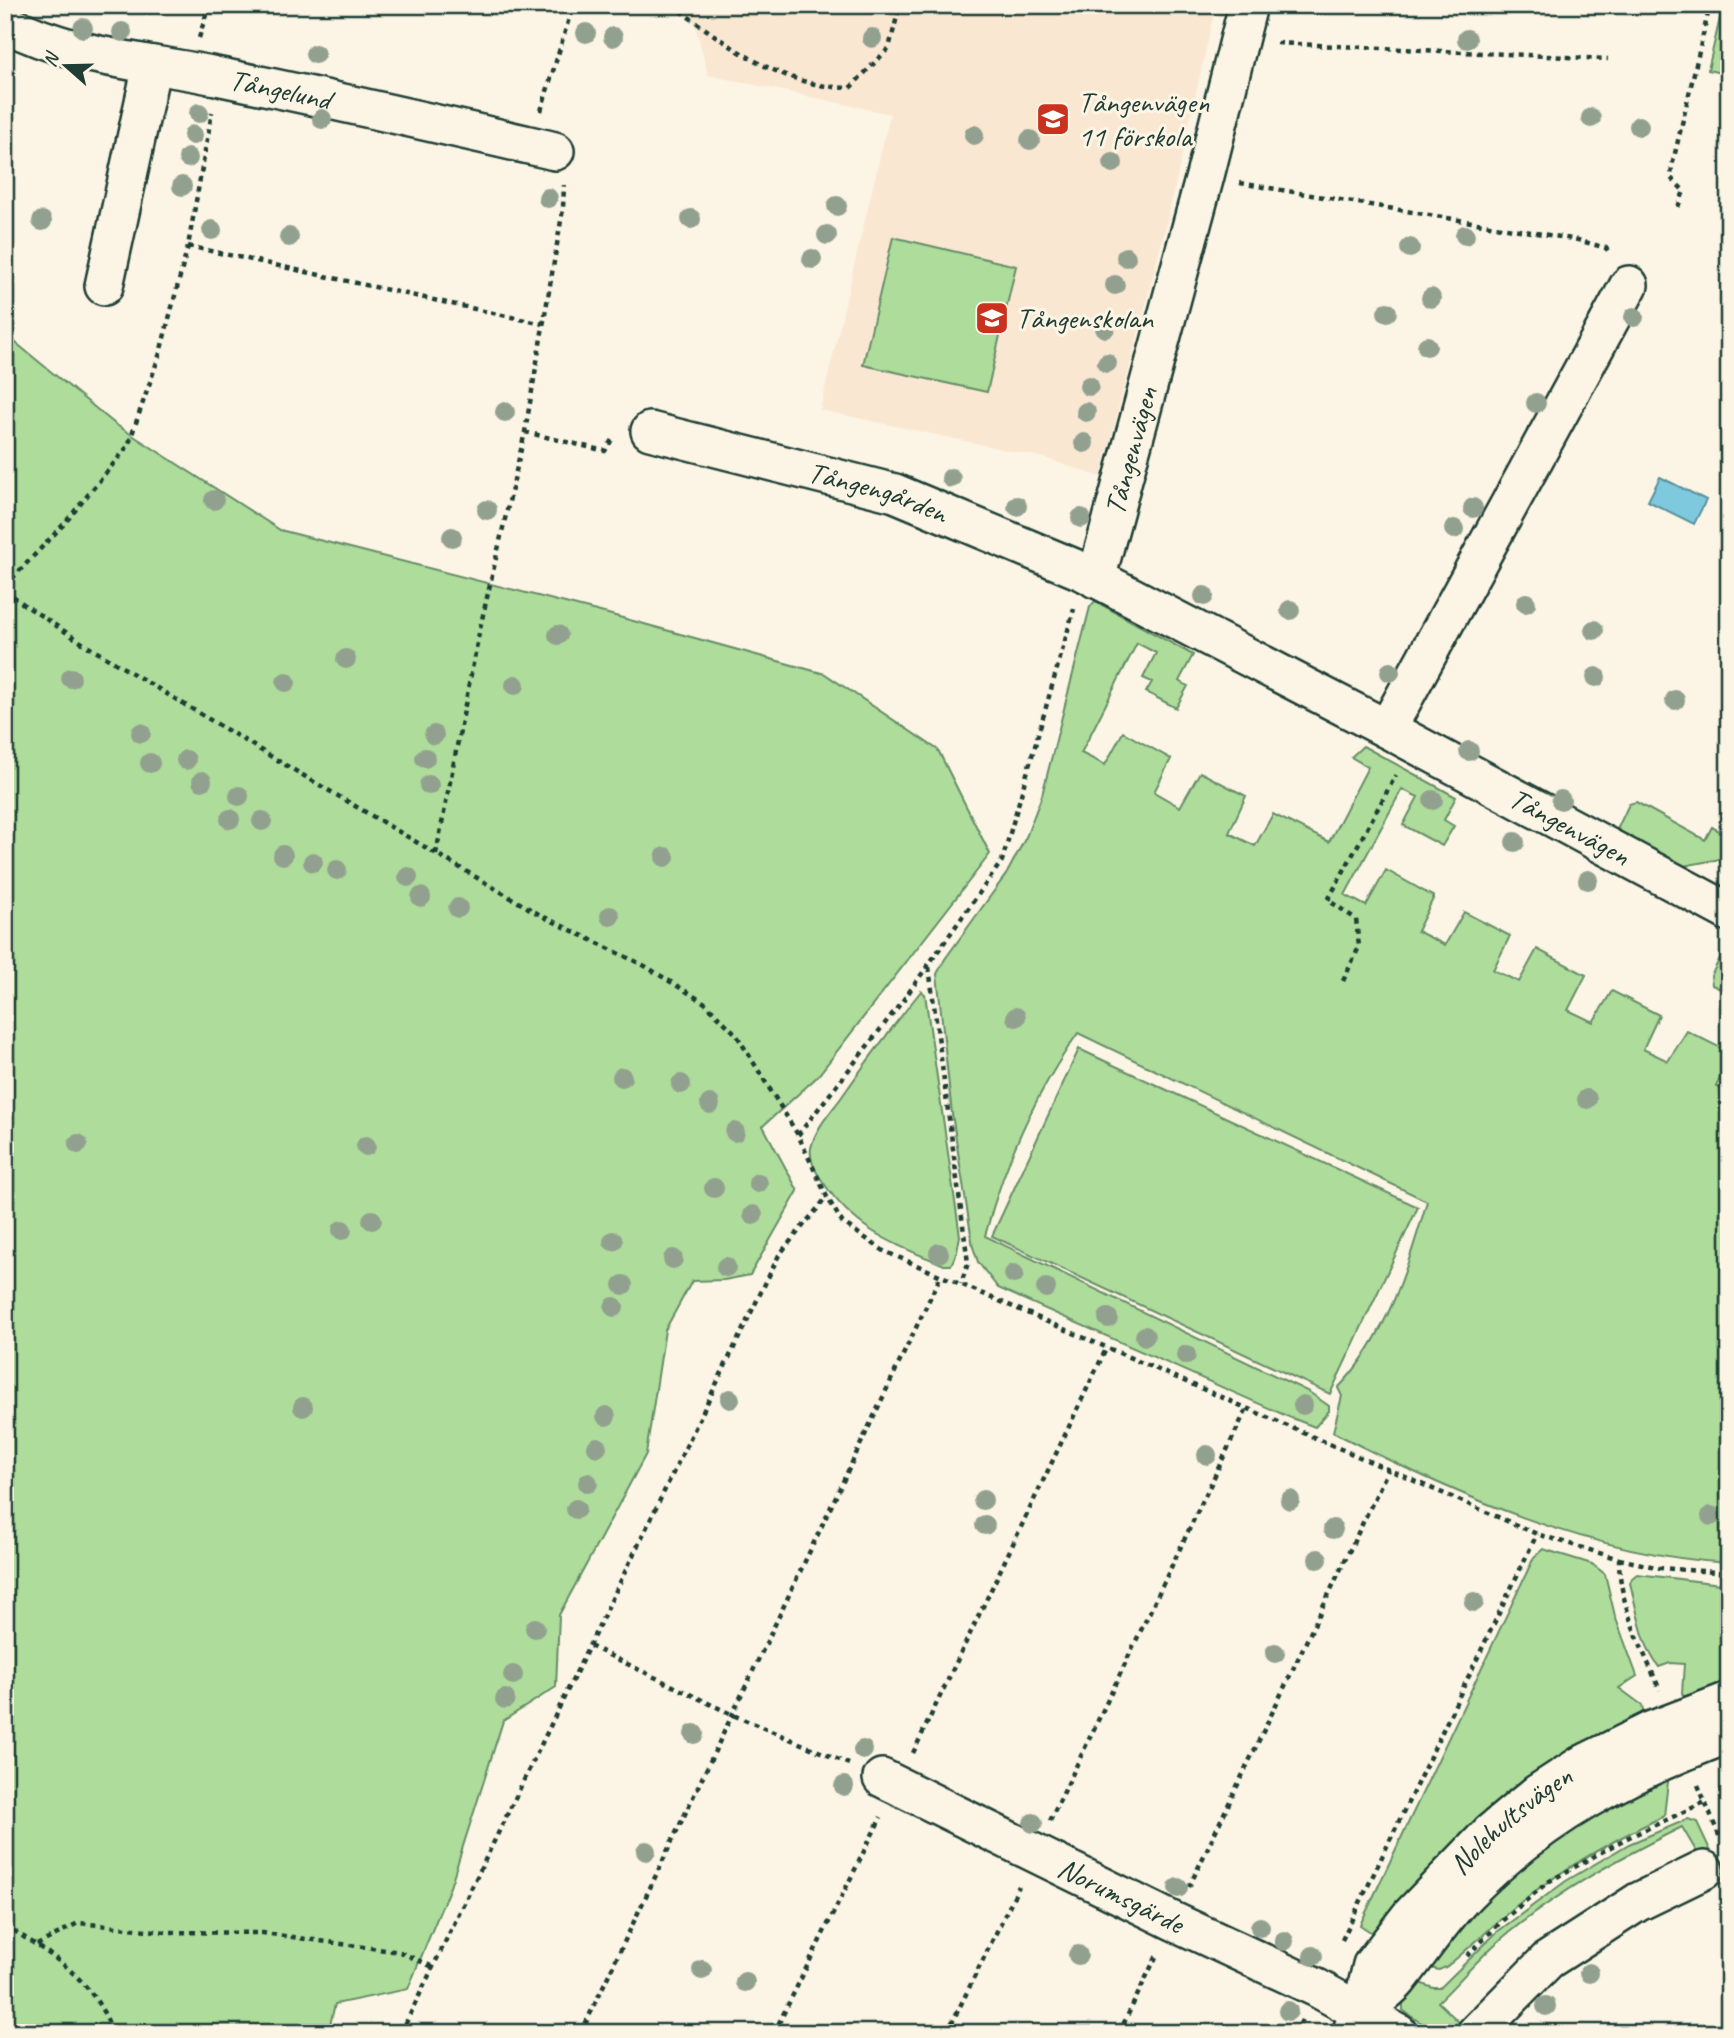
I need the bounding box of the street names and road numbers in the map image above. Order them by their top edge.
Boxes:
street label: Tångelund [226,60,338,120]
street label: Tångenvägen [1095,382,1166,519]
street label: Tångengården [804,453,955,532]
street label: Tångenvägen [1503,779,1637,875]
street label: Nolehultsvägen [1441,1757,1580,1883]
street label: Norumsgärde [1052,1848,1192,1943]

